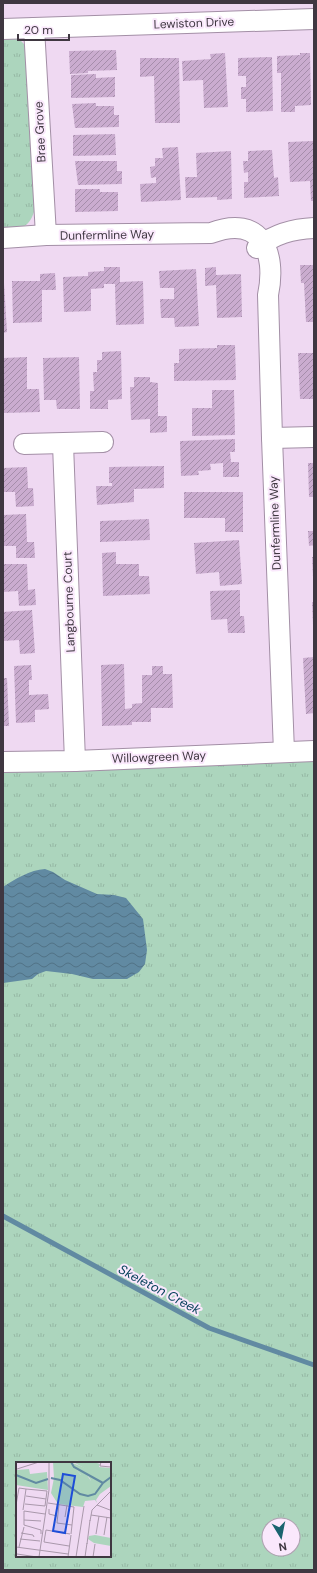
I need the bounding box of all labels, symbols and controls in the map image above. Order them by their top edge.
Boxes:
street label: Lewiston Drive [153,14,235,32]
scale bar [18,16,69,42]
text: 20 m [24,22,53,38]
street label: Brae Grove [30,101,50,163]
street label: Dunfermline Way [60,226,155,244]
street label: Dunfermline Way [265,475,285,570]
street label: Langbourne Court [59,551,79,653]
street label: Willowgreen Way [112,747,207,767]
water label: Skeleton Creek [116,1261,204,1318]
inset map [16,1462,111,1557]
north arrow [261,1517,301,1557]
text: N [278,1539,288,1554]

